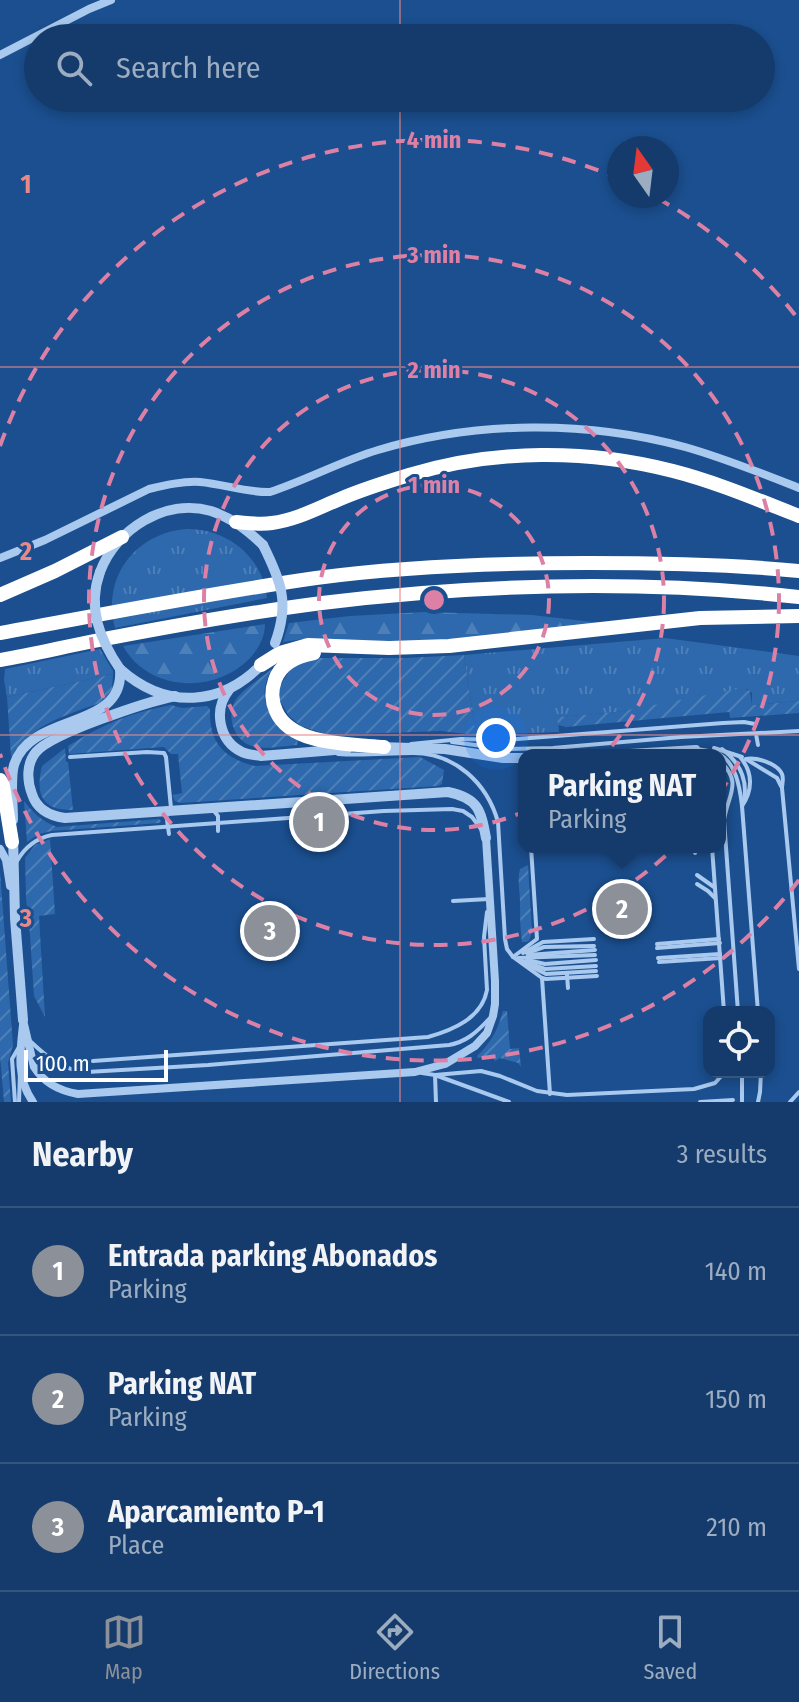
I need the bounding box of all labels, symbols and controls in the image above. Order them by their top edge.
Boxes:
search box [24,24,775,112]
icon: search [52,46,96,90]
text: Search here [116,50,261,86]
text: 4 min [407,126,461,154]
north arrow [607,136,679,208]
text: 1 [21,169,32,200]
text: 3 min [406,241,461,269]
text: 2 min [406,356,461,384]
text: 1 min [408,471,460,499]
text: 2 [19,536,32,567]
centre of rings [420,586,448,614]
your location [476,718,516,758]
popup [518,749,726,853]
text: Parking NAT [548,768,696,804]
pin: 1 [293,792,345,852]
text: Parking [548,804,627,835]
pin: 2 [596,879,648,939]
pin: 3 [244,901,296,961]
text: 3 [19,903,32,934]
map controls [703,1006,775,1078]
button: locate [703,1006,775,1078]
scale bar [24,1046,168,1082]
text: 100 m [36,1050,90,1077]
text: Nearby [32,1134,133,1175]
text: 3 results [677,1139,767,1170]
text: Entrada parking Abonados [108,1238,437,1274]
text: 1 [53,1256,64,1287]
text: 140 m [705,1256,767,1287]
text: Parking [108,1274,187,1305]
text: Parking NAT [108,1366,256,1402]
text: 2 [52,1384,64,1415]
text: 150 m [705,1384,767,1415]
text: Parking [108,1402,187,1433]
text: Aparcamiento P-1 [108,1494,325,1530]
text: 3 [52,1512,64,1543]
text: 210 m [706,1512,767,1543]
text: Place [108,1530,164,1561]
tab: Map [102,1610,146,1685]
tab: Directions [349,1610,440,1685]
tab: Saved [644,1610,697,1685]

